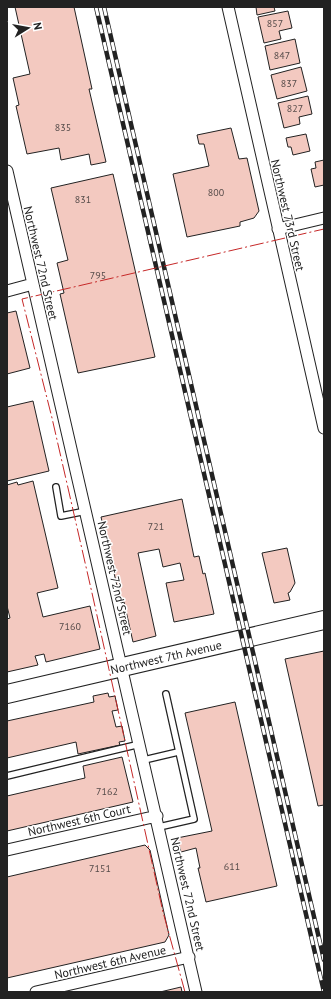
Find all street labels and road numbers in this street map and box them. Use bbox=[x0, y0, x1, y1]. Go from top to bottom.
street label: Northwest 73rd Street bbox=[268, 158, 308, 272]
street label: Northwest 72nd Street bbox=[21, 204, 61, 322]
street label: Northwest 72nd Street bbox=[95, 519, 135, 637]
street label: Northwest 7th Avenue bbox=[109, 637, 223, 677]
street label: Northwest 6th Court bbox=[26, 801, 132, 839]
street label: Northwest 72nd Street bbox=[168, 835, 208, 953]
street label: Northwest 6th Avenue bbox=[53, 942, 167, 982]

